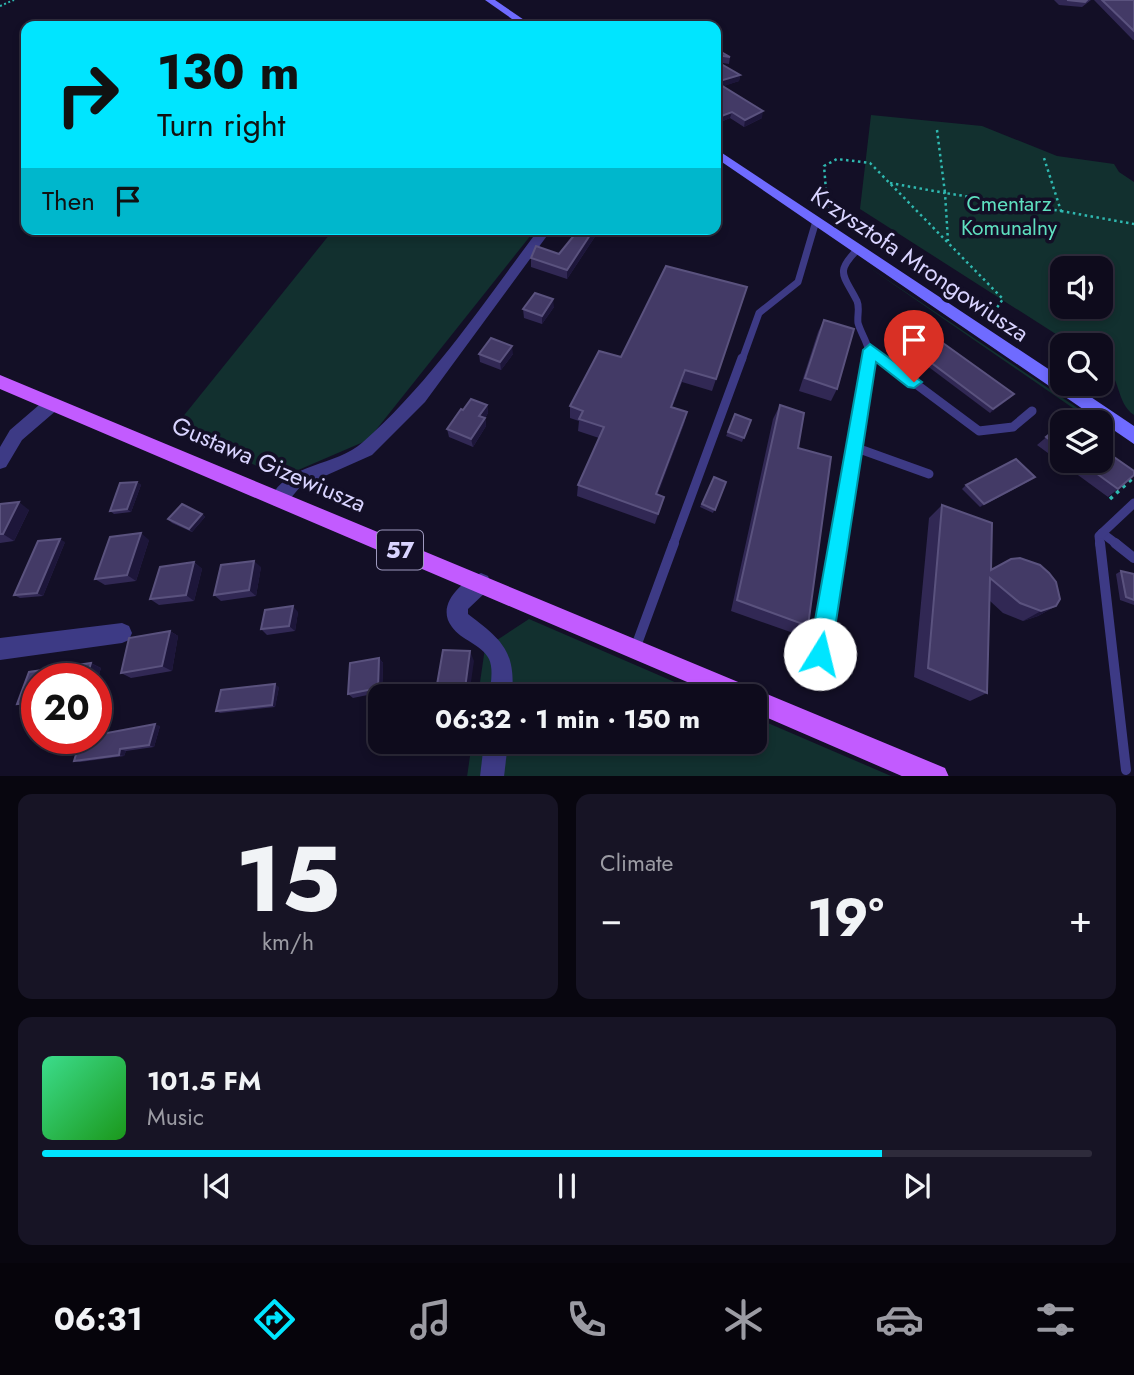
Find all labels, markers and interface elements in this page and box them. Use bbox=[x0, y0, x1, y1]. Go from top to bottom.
text: 130 m bbox=[157, 37, 300, 107]
icon: right bbox=[42, 49, 133, 140]
text: Turn right bbox=[157, 102, 286, 148]
street label: Krzysztofa Mrongowiusza bbox=[804, 178, 1036, 350]
text: Then bbox=[42, 182, 95, 220]
icon: arrive bbox=[109, 182, 147, 220]
park label: Cmentarz Komunalny bbox=[961, 189, 1058, 243]
map controls bbox=[1050, 256, 1113, 473]
button: sound bbox=[1050, 256, 1113, 319]
pin bbox=[884, 310, 944, 382]
icon: arrive bbox=[895, 321, 933, 359]
button: search bbox=[1050, 333, 1113, 396]
street label: Gustawa Gizewiusza bbox=[166, 407, 372, 521]
button: layers bbox=[1050, 410, 1113, 473]
road number: 57 bbox=[377, 530, 423, 570]
position arrow bbox=[783, 617, 857, 691]
speed limit sign: 20 bbox=[21, 663, 112, 754]
text: 06:32 · 1 min · 150 m bbox=[435, 700, 700, 738]
text: 15 bbox=[235, 814, 341, 945]
text: Climate bbox=[600, 846, 673, 880]
text: 19° bbox=[807, 880, 884, 956]
text: − bbox=[600, 891, 622, 946]
text: + bbox=[1069, 891, 1092, 946]
text: km/h bbox=[262, 925, 314, 959]
text: 101.5 FM bbox=[147, 1062, 261, 1100]
text: Music bbox=[147, 1100, 204, 1134]
icon: previous bbox=[198, 1167, 236, 1205]
icon: pause bbox=[548, 1167, 586, 1205]
icon: next bbox=[898, 1167, 936, 1205]
icon: directions bbox=[250, 1295, 299, 1344]
icon: music bbox=[406, 1295, 455, 1344]
icon: phone bbox=[562, 1295, 611, 1344]
icon: climate bbox=[719, 1295, 768, 1344]
icon: car bbox=[875, 1295, 924, 1344]
icon: filters bbox=[1031, 1295, 1080, 1344]
text: 06:31 bbox=[54, 1296, 143, 1342]

